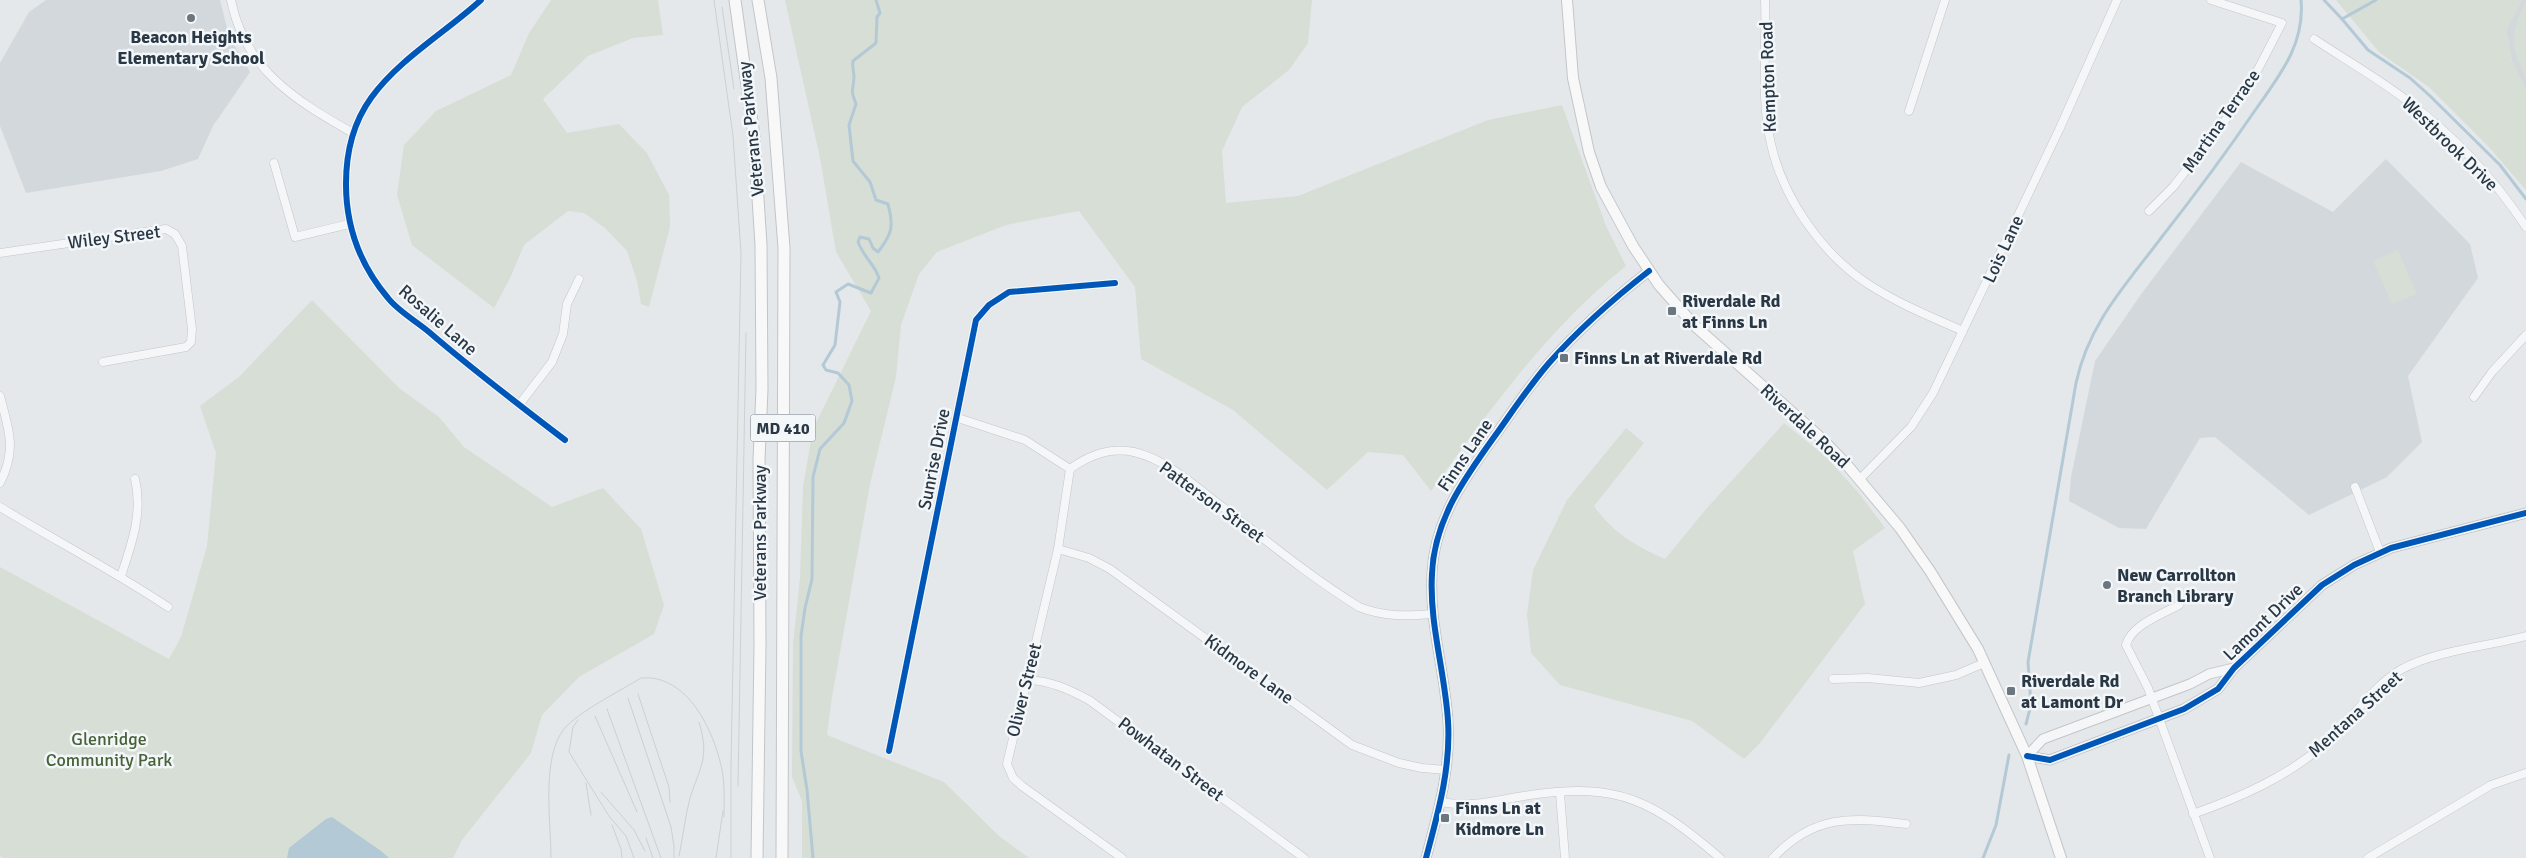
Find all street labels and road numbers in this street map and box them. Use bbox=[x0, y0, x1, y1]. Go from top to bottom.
street label: Kempton Road bbox=[1755, 21, 1781, 133]
street label: Veterans Parkway bbox=[733, 60, 769, 198]
street label: Martina Terrace bbox=[2177, 65, 2265, 177]
street label: Westbrook Drive bbox=[2397, 92, 2503, 196]
street label: Lois Lane bbox=[1978, 212, 2028, 286]
street label: Wiley Street bbox=[66, 220, 162, 254]
street label: Rosalie Lane bbox=[394, 280, 482, 360]
street label: Riverdale Road bbox=[1756, 379, 1854, 473]
street label: Sunrise Drive bbox=[913, 407, 955, 511]
road number: MD 410 bbox=[750, 414, 816, 442]
street label: Finns Lane bbox=[1433, 414, 1497, 496]
street label: Patterson Street bbox=[1155, 456, 1269, 548]
street label: Veterans Parkway bbox=[749, 465, 771, 601]
street label: Lamont Drive bbox=[2219, 579, 2307, 665]
street label: Kidmore Lane bbox=[1200, 629, 1298, 709]
street label: Oliver Street bbox=[1002, 641, 1046, 739]
street label: Mentana Street bbox=[2304, 666, 2406, 762]
street label: Powhatan Street bbox=[1114, 712, 1228, 806]

